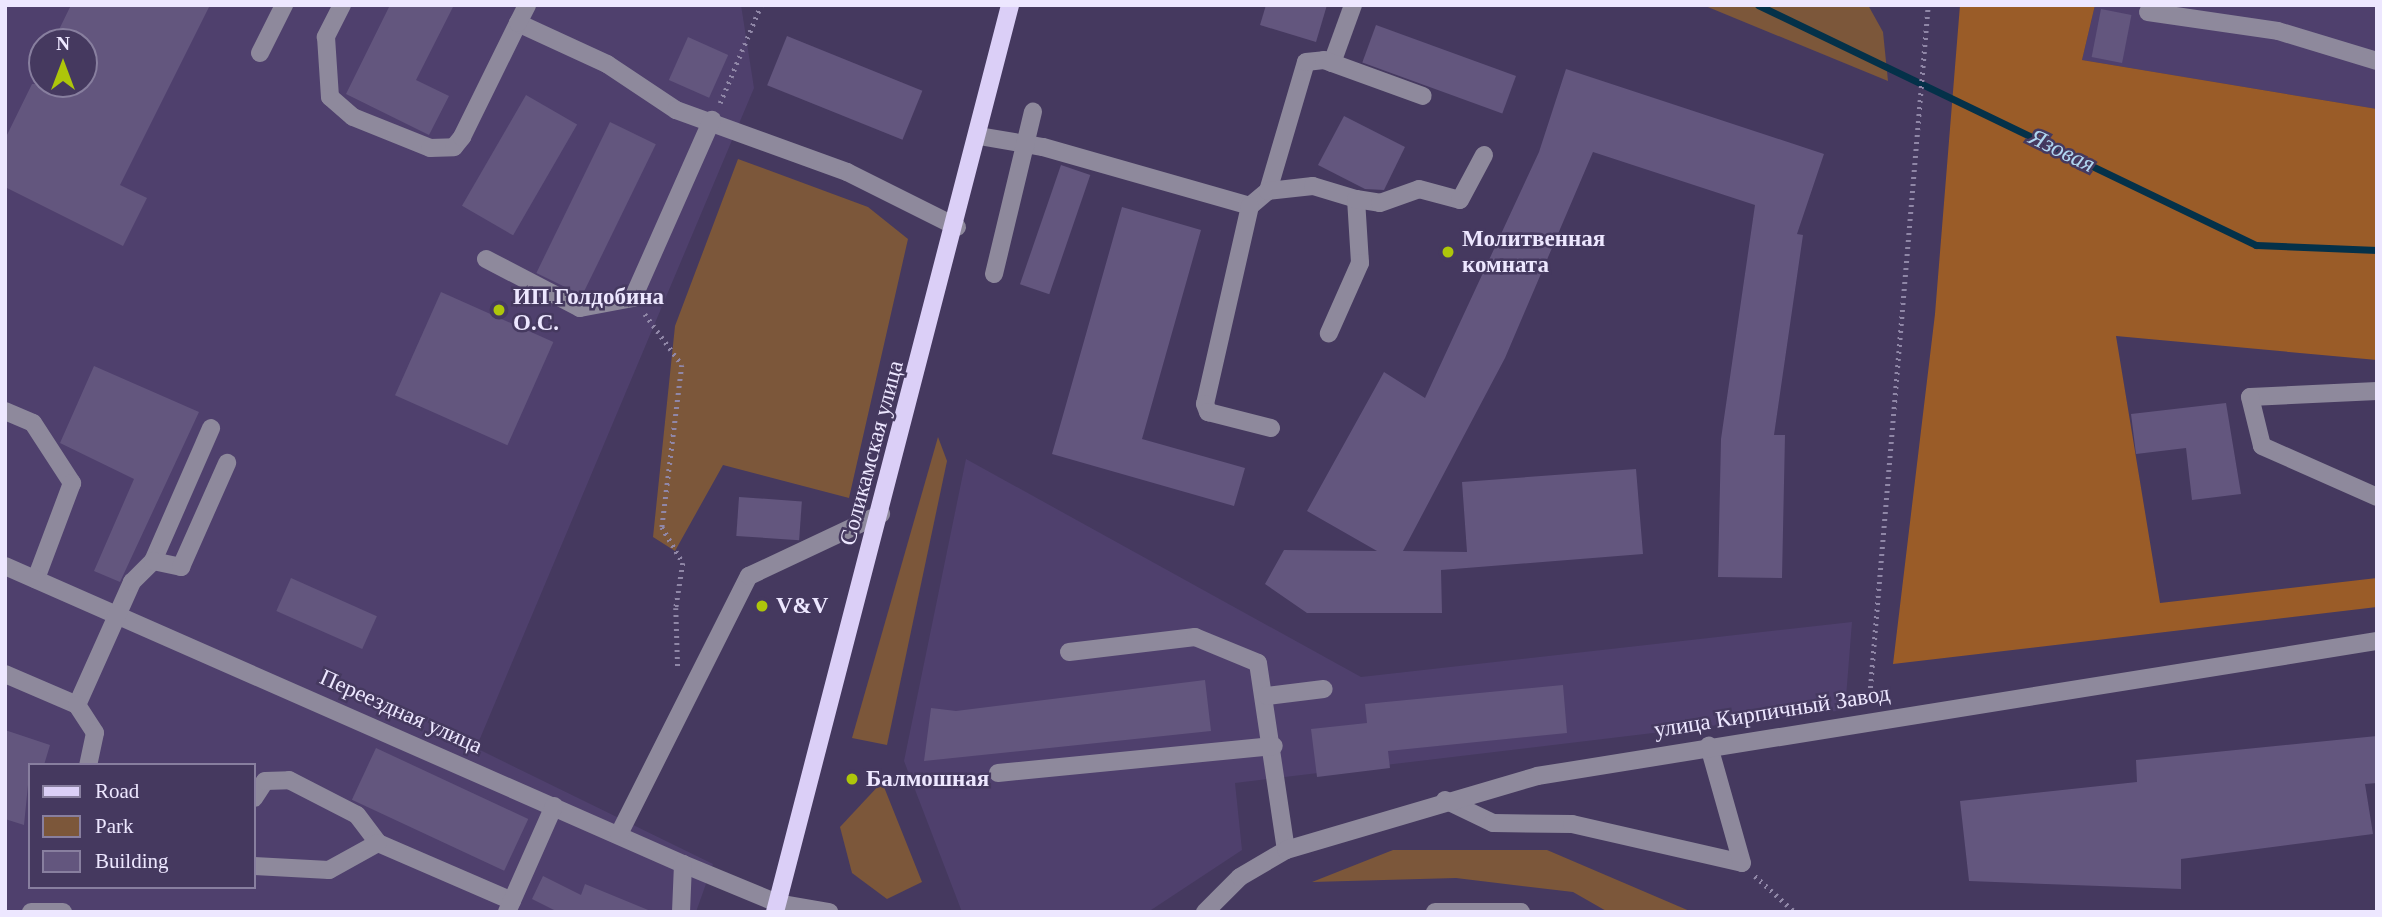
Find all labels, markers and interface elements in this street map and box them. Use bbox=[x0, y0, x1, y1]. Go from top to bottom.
north arrow bbox=[28, 28, 98, 98]
text: N bbox=[56, 33, 70, 54]
water label: Язовая bbox=[2024, 123, 2100, 179]
place label: Молитвенная комната bbox=[1462, 225, 1605, 279]
marker: Молитвенная комната bbox=[1440, 244, 1456, 260]
place label: ИП Голдобина О.С. bbox=[513, 283, 664, 337]
marker: ИП Голдобина О.С. bbox=[491, 302, 507, 318]
street label: Соликамская улица bbox=[834, 358, 910, 548]
place label: V&V bbox=[776, 592, 828, 620]
marker: V&V bbox=[754, 598, 770, 614]
street label: Переездная улица bbox=[315, 664, 487, 760]
street label: улица Кирпичный Завод bbox=[1652, 680, 1892, 744]
legend bbox=[28, 763, 256, 889]
place label: Балмошная bbox=[866, 765, 989, 793]
marker: Балмошная bbox=[844, 771, 860, 787]
text: Road bbox=[95, 779, 139, 803]
text: Park bbox=[95, 814, 134, 838]
text: Building bbox=[95, 849, 169, 873]

